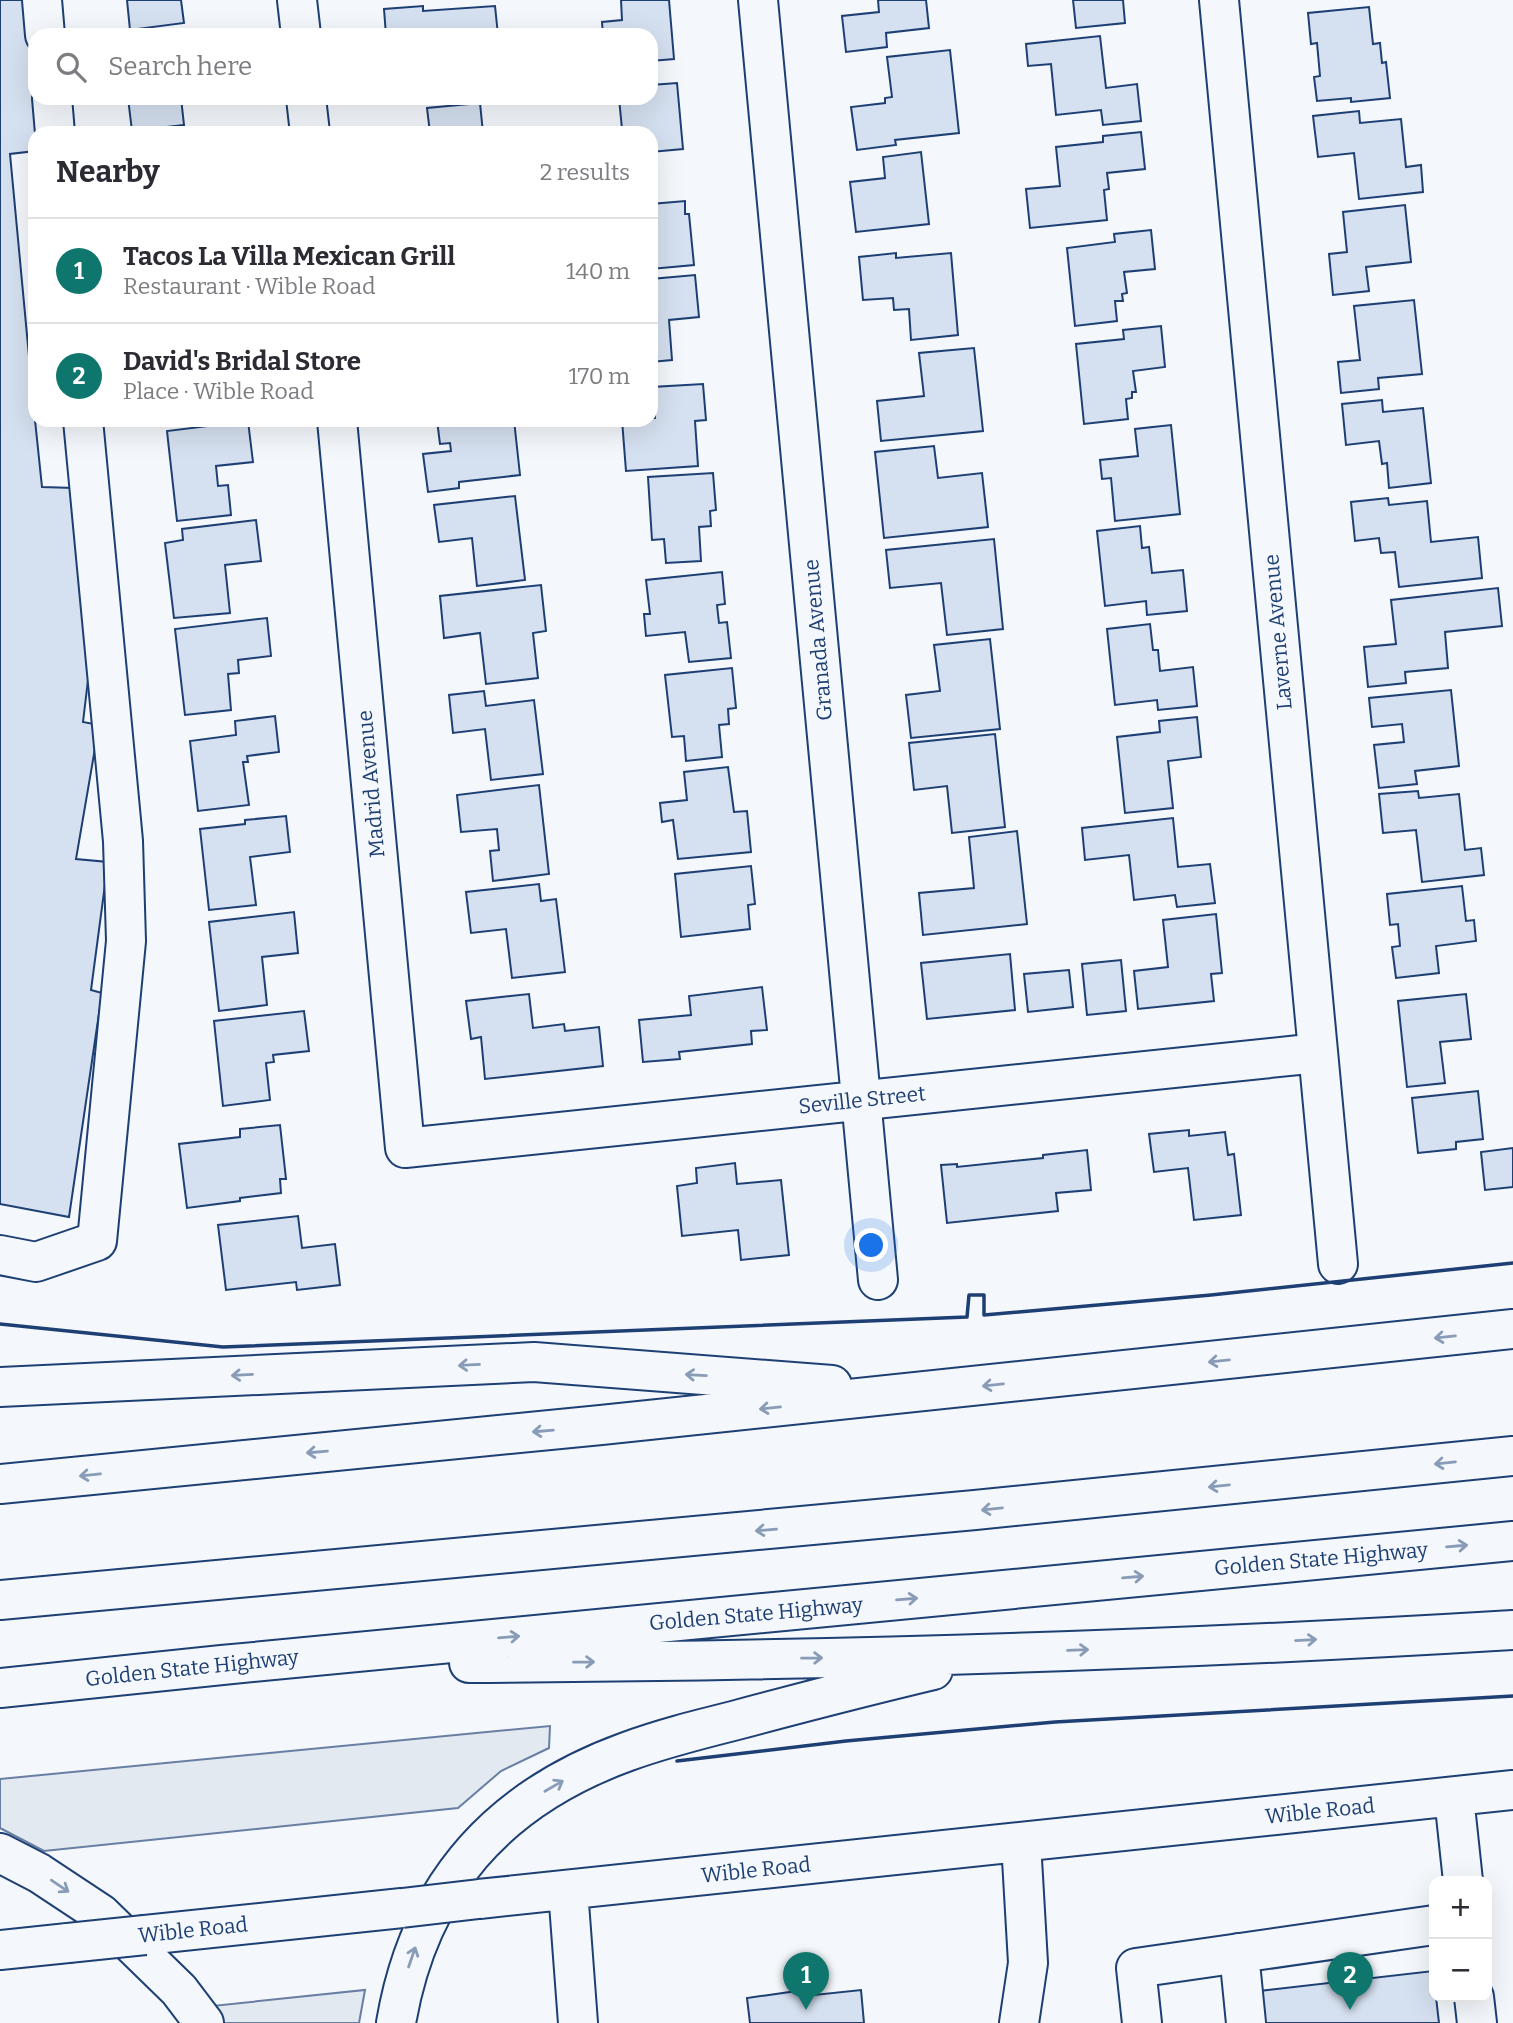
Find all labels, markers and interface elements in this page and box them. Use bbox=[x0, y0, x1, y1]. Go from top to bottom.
search box bbox=[28, 28, 658, 105]
icon: search bbox=[52, 48, 90, 86]
text: Search here bbox=[108, 51, 252, 82]
text: Nearby bbox=[56, 154, 160, 190]
text: 2 results bbox=[540, 158, 630, 186]
text: Tacos La Villa Mexican Grill bbox=[123, 241, 455, 272]
text: 1 bbox=[74, 257, 84, 285]
text: 140 m bbox=[566, 257, 630, 285]
text: Restaurant · Wible Road bbox=[123, 272, 376, 300]
text: David's Bridal Store bbox=[123, 346, 361, 377]
text: 2 bbox=[73, 362, 85, 390]
text: 170 m bbox=[568, 362, 630, 390]
text: Place · Wible Road bbox=[123, 377, 314, 405]
street label: Laverne Avenue bbox=[1258, 553, 1298, 711]
street label: Granada Avenue bbox=[798, 558, 838, 722]
street label: Madrid Avenue bbox=[352, 709, 390, 859]
street label: Seville Street bbox=[797, 1080, 927, 1120]
your location bbox=[854, 1228, 888, 1262]
one-way arrow bbox=[1434, 1330, 1457, 1343]
one-way arrow bbox=[1208, 1354, 1231, 1367]
one-way arrow bbox=[458, 1358, 481, 1371]
one-way arrow bbox=[685, 1368, 708, 1381]
one-way arrow bbox=[231, 1369, 254, 1382]
one-way arrow bbox=[982, 1378, 1005, 1391]
one-way arrow bbox=[759, 1402, 781, 1415]
one-way arrow bbox=[532, 1425, 555, 1438]
one-way arrow bbox=[306, 1446, 329, 1459]
one-way arrow bbox=[1434, 1457, 1457, 1470]
one-way arrow bbox=[80, 1469, 102, 1482]
one-way arrow bbox=[1208, 1480, 1231, 1493]
one-way arrow bbox=[982, 1502, 1004, 1515]
one-way arrow bbox=[755, 1523, 778, 1536]
street label: Golden State Highway bbox=[1213, 1537, 1430, 1581]
one-way arrow bbox=[1445, 1540, 1468, 1553]
one-way arrow bbox=[1121, 1571, 1144, 1584]
street label: Golden State Highway bbox=[648, 1592, 865, 1636]
one-way arrow bbox=[895, 1592, 917, 1605]
one-way arrow bbox=[498, 1630, 520, 1643]
one-way arrow bbox=[1294, 1634, 1317, 1647]
one-way arrow bbox=[1067, 1643, 1090, 1656]
street label: Golden State Highway bbox=[84, 1644, 301, 1692]
one-way arrow bbox=[800, 1651, 823, 1664]
one-way arrow bbox=[573, 1655, 596, 1669]
one-way arrow bbox=[543, 1778, 563, 1792]
street label: Wible Road bbox=[1264, 1792, 1376, 1830]
street label: Wible Road bbox=[700, 1851, 812, 1889]
map controls bbox=[1429, 1876, 1492, 2002]
button: + bbox=[1429, 1876, 1492, 1939]
one-way arrow bbox=[49, 1879, 69, 1893]
street label: Wible Road bbox=[137, 1911, 249, 1949]
button: − bbox=[1429, 1939, 1492, 2002]
one-way arrow bbox=[407, 1946, 419, 1968]
pin: 1 bbox=[783, 1952, 829, 2010]
pin: 2 bbox=[1327, 1952, 1373, 2010]

